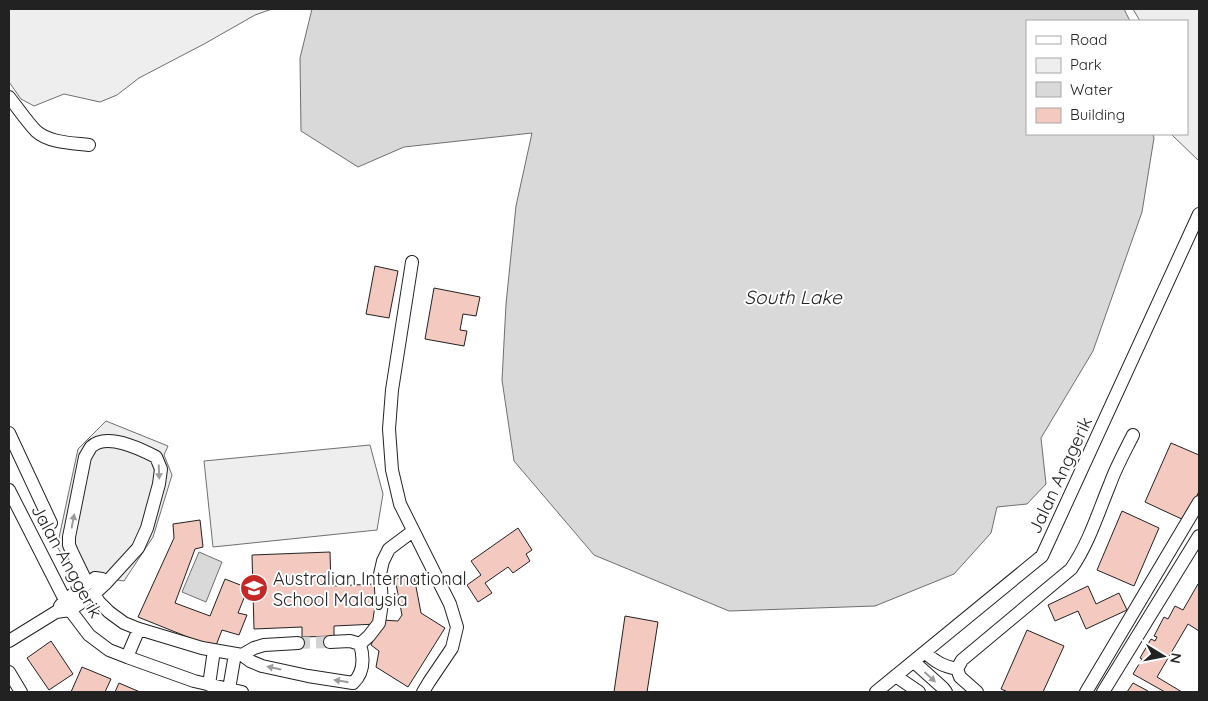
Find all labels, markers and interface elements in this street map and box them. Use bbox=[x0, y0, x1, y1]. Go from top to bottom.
legend bbox=[1026, 20, 1188, 135]
text: Road bbox=[1070, 30, 1107, 49]
text: Park bbox=[1070, 55, 1102, 74]
text: Water bbox=[1070, 80, 1113, 99]
text: Building bbox=[1070, 105, 1125, 124]
water label: South Lake bbox=[744, 285, 843, 309]
street label: Jalan Anggerik bbox=[1023, 413, 1097, 537]
one-way arrow bbox=[155, 465, 163, 481]
street label: Jalan Anggerik bbox=[26, 500, 108, 622]
one-way arrow bbox=[69, 513, 77, 529]
place label: Australian International School Malaysia bbox=[273, 567, 467, 611]
school or university icon: Australian International School Malaysia bbox=[239, 573, 269, 603]
north arrow bbox=[1138, 631, 1188, 681]
text: N bbox=[1166, 652, 1186, 665]
one-way arrow bbox=[266, 664, 282, 672]
one-way arrow bbox=[924, 671, 936, 683]
one-way arrow bbox=[333, 677, 349, 685]

